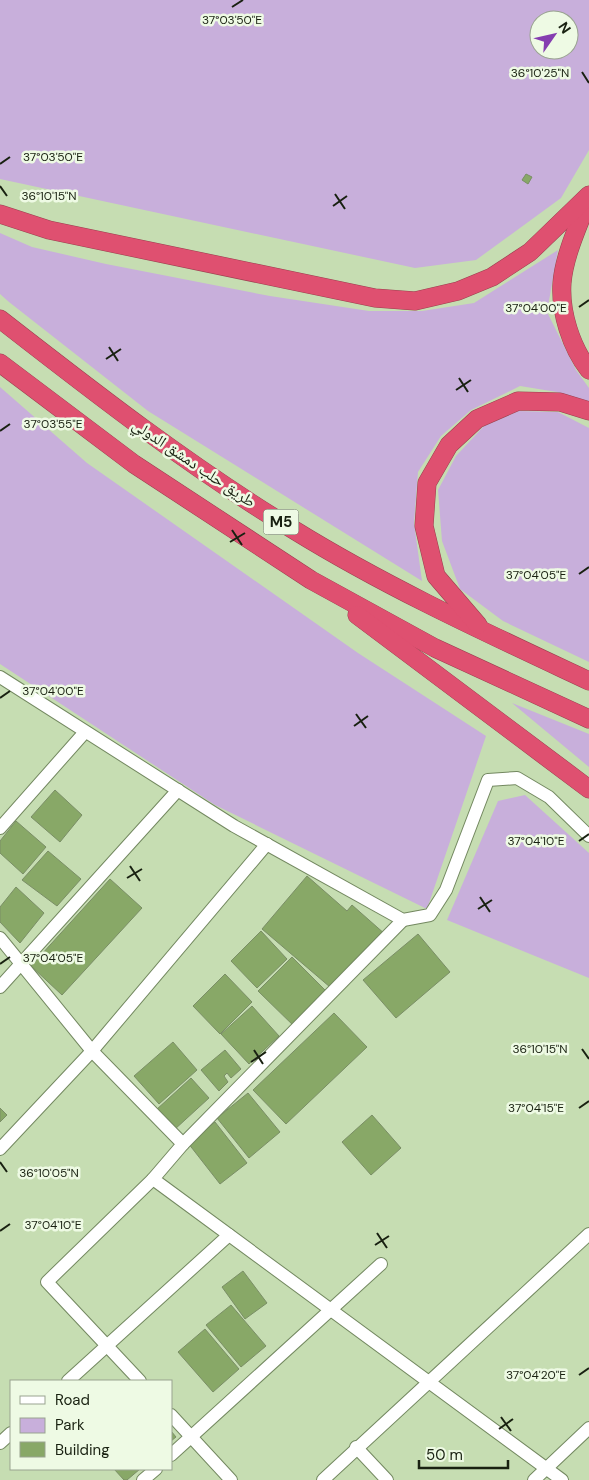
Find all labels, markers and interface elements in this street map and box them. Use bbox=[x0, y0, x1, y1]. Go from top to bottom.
north arrow bbox=[529, 10, 579, 60]
text: 37°03'50"E bbox=[202, 12, 262, 28]
text: N bbox=[554, 18, 575, 37]
text: 36°10'25"N bbox=[511, 65, 569, 81]
text: 37°03'50"E bbox=[23, 149, 83, 165]
text: 36°10'15"N bbox=[21, 188, 77, 204]
text: 37°04'00"E bbox=[505, 300, 567, 316]
street label: طريق حلب دمشق الدولي bbox=[127, 414, 260, 514]
text: 37°03'55"E bbox=[24, 416, 83, 432]
road number: M5 bbox=[264, 510, 298, 534]
text: 37°04'05"E bbox=[506, 567, 566, 583]
text: 37°04'00"E bbox=[22, 683, 84, 699]
text: 37°04'10"E bbox=[507, 833, 565, 849]
text: 37°04'05"E bbox=[23, 950, 83, 966]
text: 36°10'15"N bbox=[512, 1041, 568, 1057]
text: 37°04'15"E bbox=[508, 1100, 564, 1116]
text: 36°10'05"N bbox=[19, 1165, 79, 1181]
text: 37°04'10"E bbox=[24, 1217, 82, 1233]
text: 37°04'20"E bbox=[506, 1367, 566, 1383]
legend bbox=[10, 1380, 172, 1470]
text: Road bbox=[55, 1390, 90, 1410]
text: Park bbox=[55, 1415, 85, 1435]
scale bar bbox=[419, 1438, 508, 1470]
text: Building bbox=[55, 1440, 110, 1460]
text: 50 m bbox=[426, 1445, 463, 1465]

